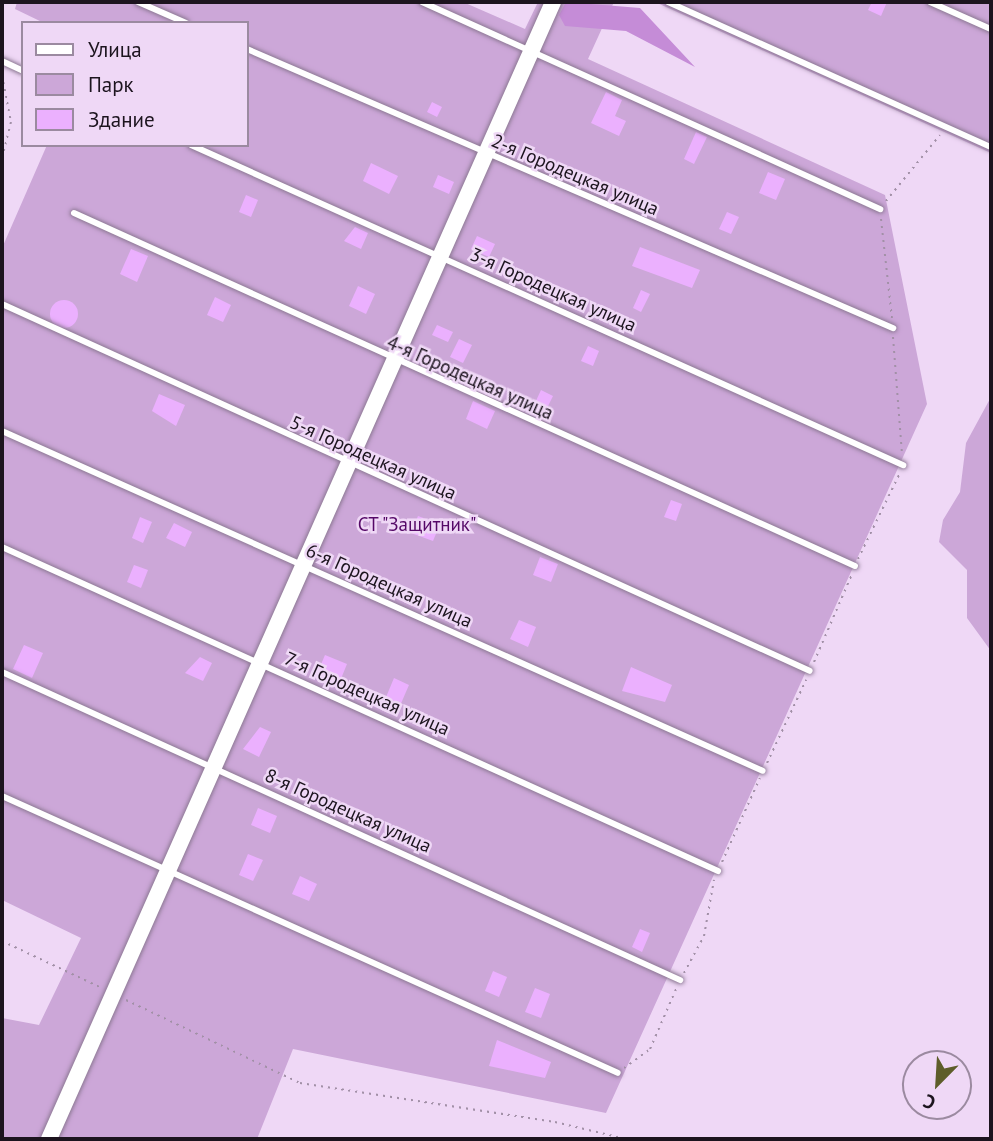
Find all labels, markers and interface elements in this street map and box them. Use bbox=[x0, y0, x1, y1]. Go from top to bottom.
legend bbox=[21, 21, 248, 147]
text: Улица bbox=[88, 36, 142, 63]
text: Парк bbox=[88, 71, 134, 98]
text: Здание bbox=[88, 106, 155, 133]
street label: 2-я Городецкая улица bbox=[488, 129, 662, 221]
street label: 3-я Городецкая улица bbox=[466, 243, 640, 337]
street label: 4-я Городецкая улица bbox=[383, 331, 557, 425]
street label: 5-я Городецкая улица bbox=[286, 411, 460, 505]
park label: СТ "Защитник" bbox=[357, 514, 477, 536]
street label: 6-я Городецкая улица bbox=[302, 539, 476, 633]
street label: 7-я Городецкая улица bbox=[281, 647, 453, 741]
street label: 8-я Городецкая улица bbox=[261, 764, 435, 858]
north arrow bbox=[902, 1050, 972, 1120]
text: С bbox=[920, 1089, 939, 1115]

